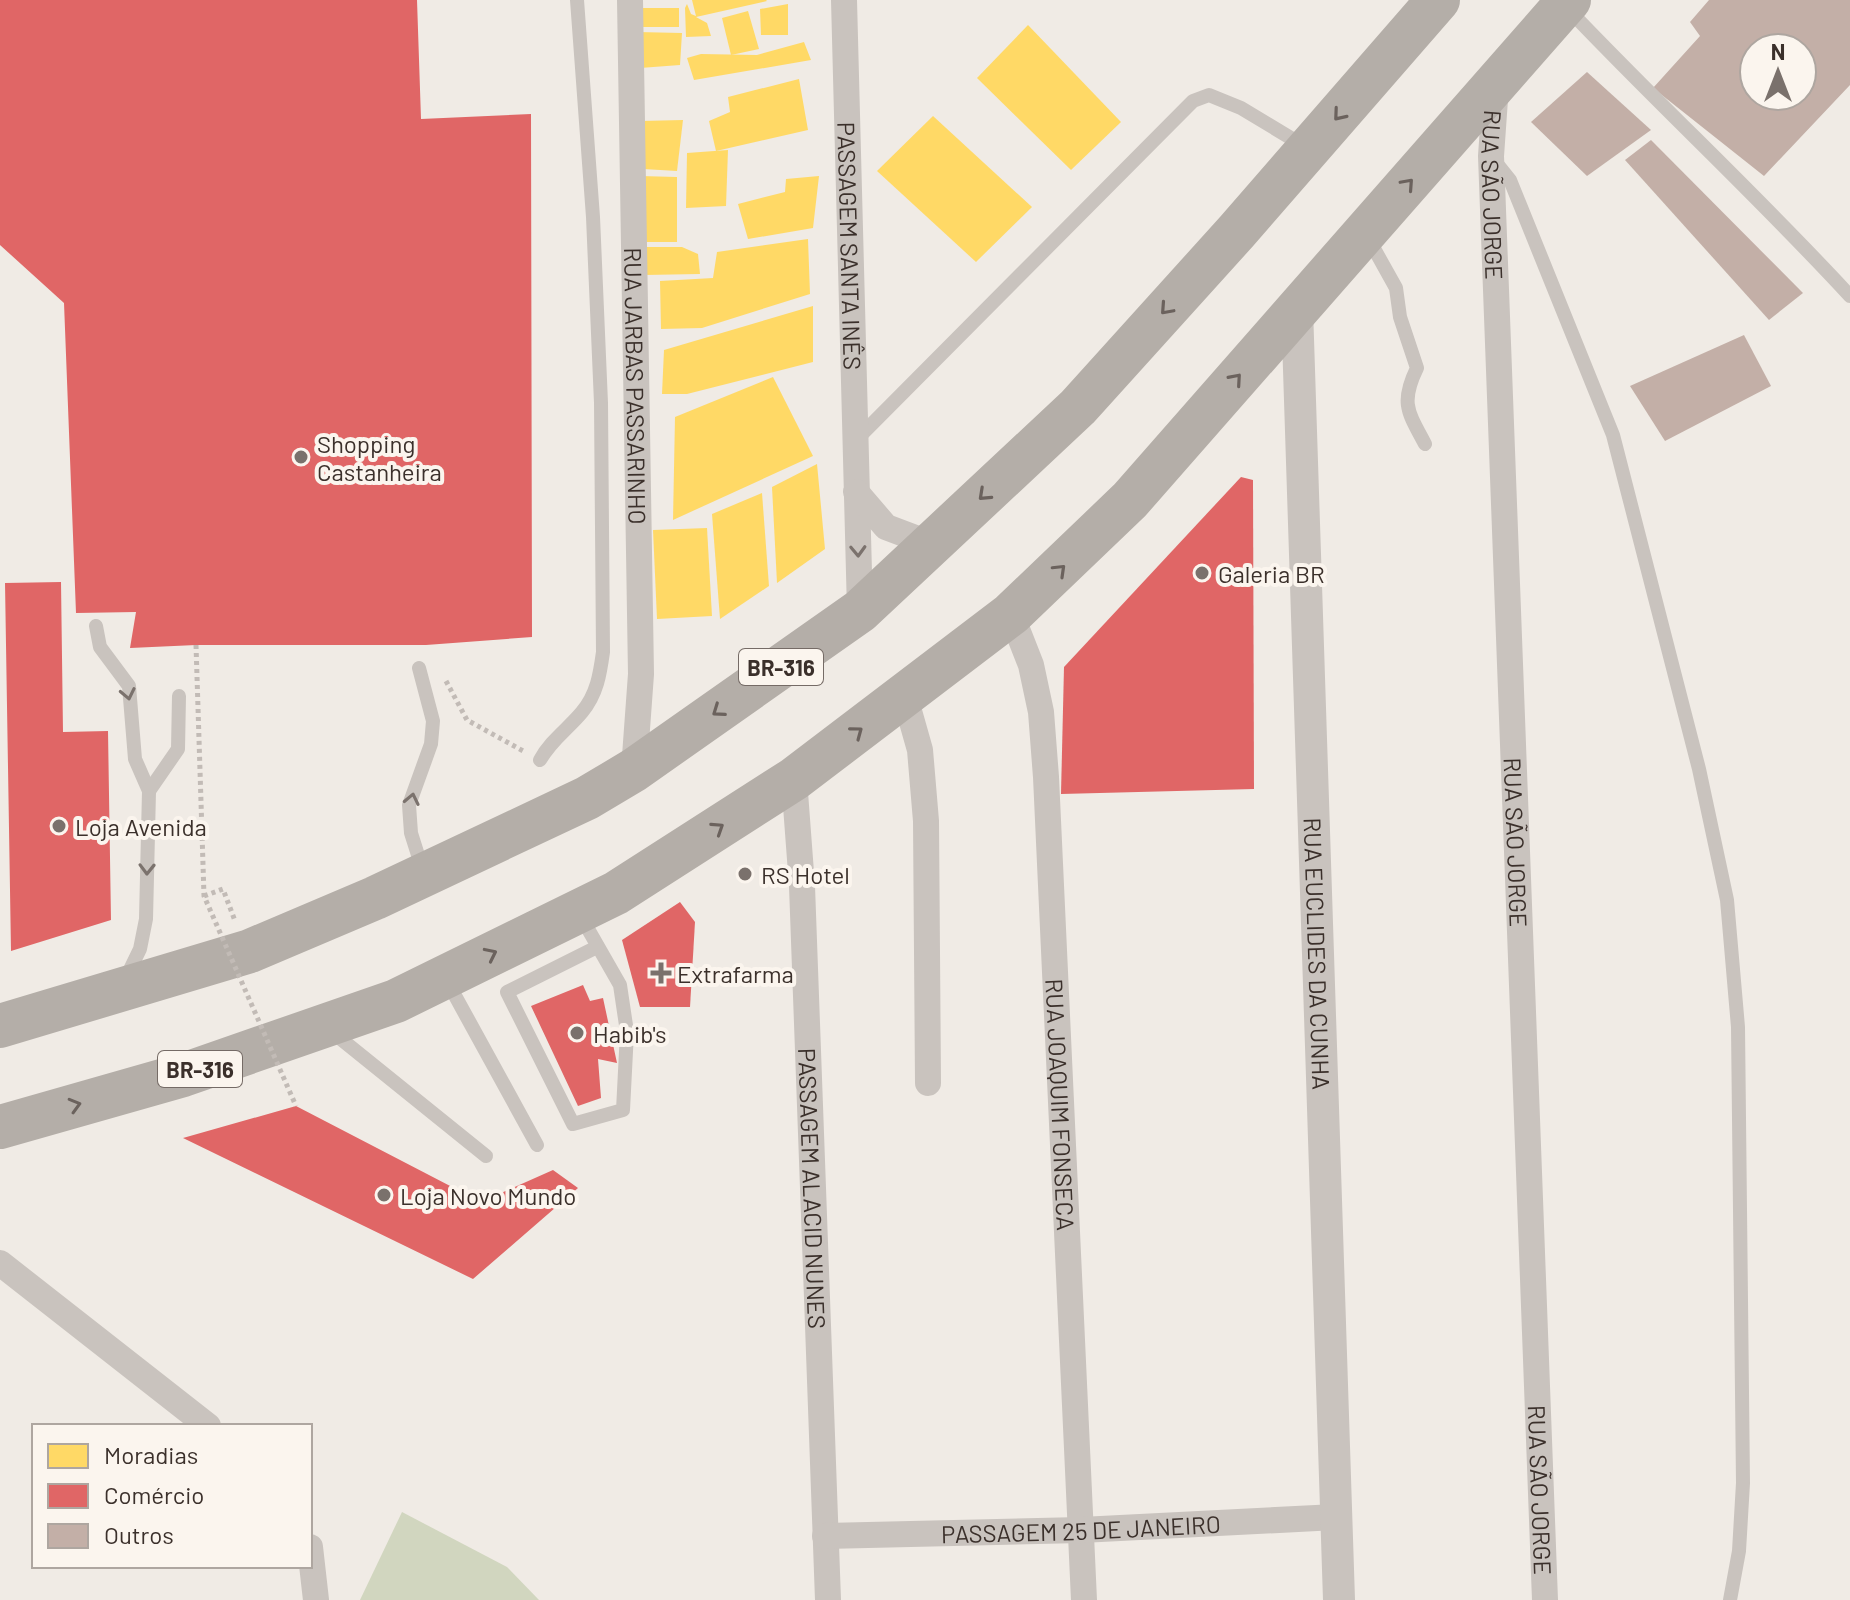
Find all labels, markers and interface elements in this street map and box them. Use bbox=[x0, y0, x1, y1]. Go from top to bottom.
north arrow bbox=[1738, 32, 1818, 112]
text: N bbox=[1771, 38, 1785, 64]
one-way arrow bbox=[1334, 106, 1349, 120]
street label: RUA SÃO JORGE bbox=[1476, 109, 1510, 280]
street label: PASSAGEM SANTA INÊS bbox=[833, 121, 868, 370]
one-way arrow bbox=[1398, 178, 1412, 193]
street label: RUA JARBAS PASSARINHO bbox=[620, 247, 653, 525]
one-way arrow bbox=[1162, 300, 1176, 315]
one-way arrow bbox=[1226, 374, 1241, 388]
place label: Shopping Castanheira bbox=[317, 429, 442, 486]
marker: Shopping Castanheira bbox=[292, 448, 310, 466]
one-way arrow bbox=[979, 485, 993, 500]
one-way arrow bbox=[850, 545, 867, 558]
place label: Galeria BR bbox=[1218, 559, 1325, 588]
marker: Galeria BR bbox=[1193, 564, 1211, 582]
one-way arrow bbox=[1050, 565, 1065, 579]
road number: BR-316 bbox=[739, 649, 823, 685]
one-way arrow bbox=[119, 687, 136, 700]
one-way arrow bbox=[712, 701, 726, 716]
one-way arrow bbox=[848, 728, 863, 742]
street label: RUA SÃO JORGE bbox=[1499, 757, 1534, 928]
one-way arrow bbox=[403, 793, 420, 806]
place label: Loja Avenida bbox=[75, 812, 207, 841]
marker: Loja Avenida bbox=[50, 817, 68, 835]
street label: RUA EUCLIDES DA CUNHA bbox=[1299, 817, 1337, 1090]
one-way arrow bbox=[709, 822, 724, 837]
place label: RS Hotel bbox=[761, 860, 850, 889]
one-way arrow bbox=[138, 863, 156, 876]
marker: RS Hotel bbox=[736, 865, 754, 883]
one-way arrow bbox=[483, 949, 498, 964]
place label: Extrafarma bbox=[677, 959, 794, 988]
marker: Extrafarma bbox=[652, 964, 670, 982]
street label: RUA JOAQUIM FONSECA bbox=[1041, 978, 1081, 1231]
place label: Habib's bbox=[593, 1019, 667, 1048]
marker: Habib's bbox=[568, 1024, 586, 1042]
street label: PASSAGEM ALACID NUNES bbox=[793, 1047, 833, 1330]
road number: BR-316 bbox=[158, 1051, 242, 1087]
one-way arrow bbox=[68, 1098, 82, 1115]
place label: Loja Novo Mundo bbox=[400, 1181, 576, 1210]
marker: Loja Novo Mundo bbox=[375, 1186, 393, 1204]
street label: RUA SÃO JORGE bbox=[1523, 1404, 1559, 1575]
legend bbox=[32, 1424, 312, 1568]
text: Moradias bbox=[104, 1440, 198, 1469]
text: Comércio bbox=[104, 1480, 204, 1509]
street label: PASSAGEM 25 DE JANEIRO bbox=[941, 1508, 1221, 1548]
text: Outros bbox=[104, 1520, 174, 1549]

